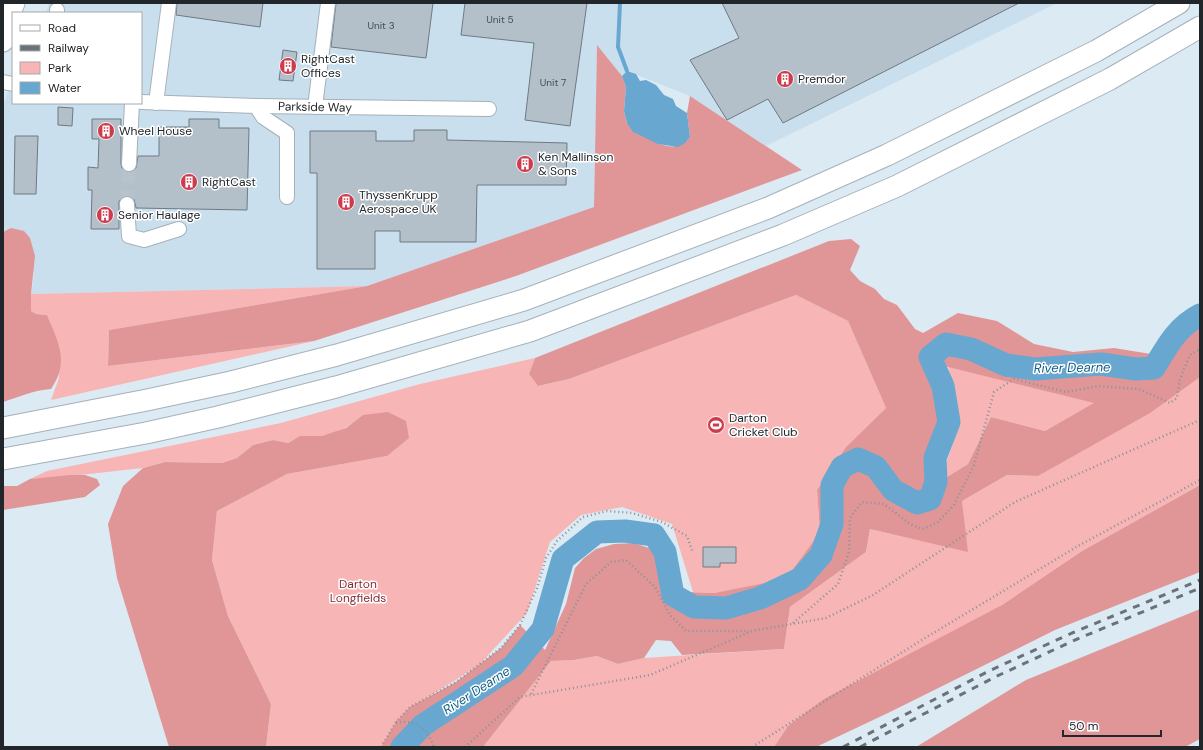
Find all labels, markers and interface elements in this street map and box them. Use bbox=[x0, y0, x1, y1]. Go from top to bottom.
legend bbox=[12, 12, 142, 104]
house number: Unit 5 bbox=[486, 13, 514, 26]
house number: Unit 3 bbox=[367, 19, 395, 32]
text: Road bbox=[48, 20, 76, 36]
text: Railway bbox=[48, 40, 89, 56]
place label: RightCast Offices bbox=[301, 51, 355, 81]
building icon: RightCast Offices bbox=[278, 56, 298, 76]
text: Park bbox=[48, 60, 72, 76]
building icon: Premdor bbox=[775, 69, 795, 89]
place label: Premdor bbox=[798, 71, 846, 87]
house number: Unit 7 bbox=[540, 76, 566, 89]
text: Water bbox=[48, 80, 82, 96]
street label: Parkside Way bbox=[278, 98, 352, 116]
building icon: Wheel House bbox=[96, 121, 116, 141]
place label: Wheel House bbox=[119, 123, 192, 139]
place label: Ken Mallinson & Sons bbox=[538, 149, 613, 179]
building icon: Ken Mallinson & Sons bbox=[515, 154, 535, 174]
building icon: RightCast bbox=[179, 172, 199, 192]
place label: RightCast bbox=[202, 174, 256, 190]
place label: ThyssenKrupp Aerospace UK bbox=[359, 187, 438, 217]
building icon: ThyssenKrupp Aerospace UK bbox=[336, 192, 356, 212]
building icon: Senior Haulage bbox=[95, 205, 115, 225]
place label: Senior Haulage bbox=[118, 207, 201, 223]
water label: River Dearne bbox=[1033, 358, 1111, 377]
place label: Darton Cricket Club bbox=[729, 410, 798, 440]
sports icon: Darton Cricket Club bbox=[706, 415, 726, 435]
park label: Darton Longfields bbox=[330, 576, 386, 606]
water label: River Dearne bbox=[439, 662, 513, 718]
scale bar bbox=[1063, 712, 1161, 738]
text: 50 m bbox=[1069, 718, 1098, 734]

